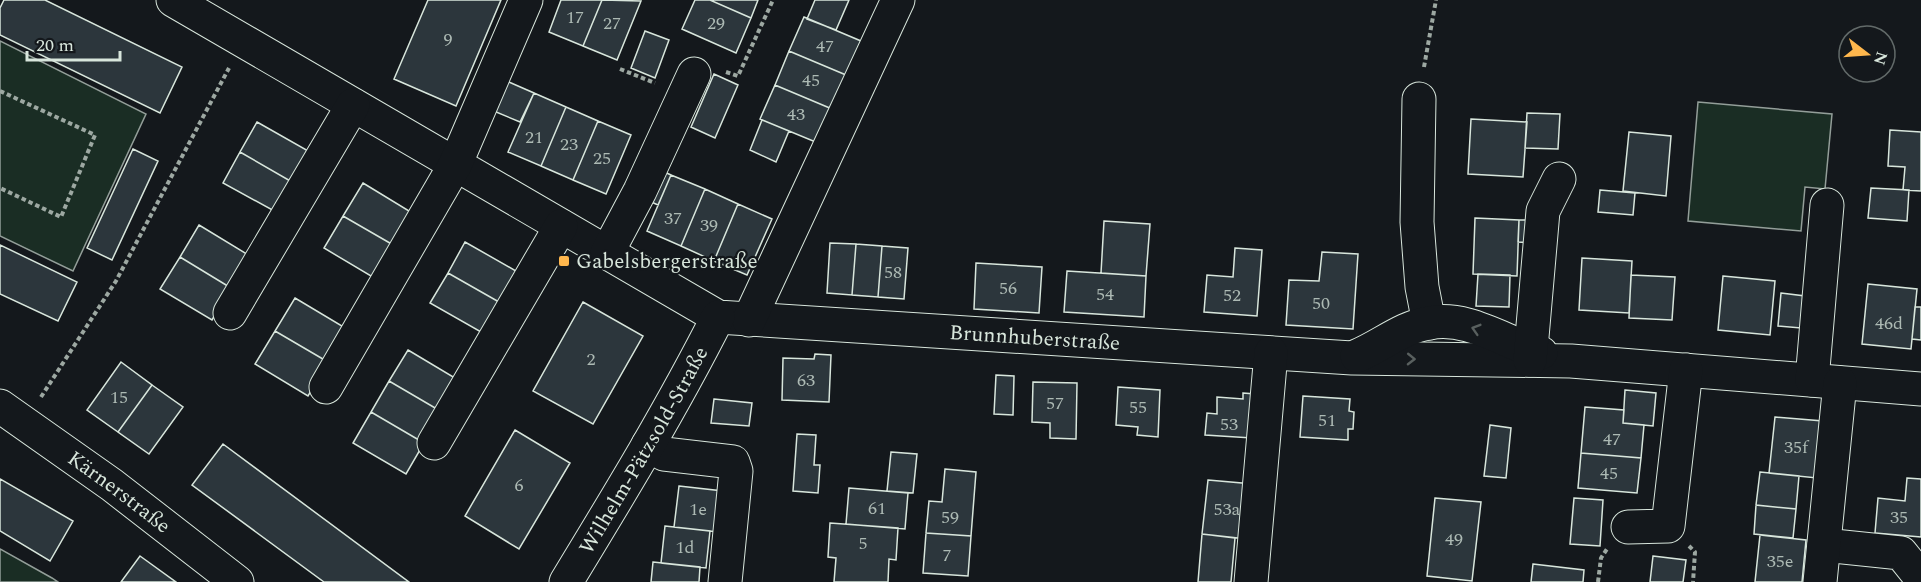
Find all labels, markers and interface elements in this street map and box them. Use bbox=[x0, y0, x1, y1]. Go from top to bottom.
house number: 17 bbox=[566, 4, 584, 31]
house number: 27 bbox=[603, 10, 621, 37]
house number: 29 bbox=[707, 10, 725, 37]
scale bar bbox=[27, 24, 120, 62]
north arrow bbox=[1837, 24, 1897, 84]
house number: 9 bbox=[444, 26, 453, 53]
text: 20 m bbox=[36, 32, 74, 59]
house number: 47 bbox=[816, 33, 834, 60]
text: N bbox=[1867, 48, 1894, 68]
house number: 45 bbox=[802, 67, 820, 94]
house number: 43 bbox=[787, 101, 805, 128]
house number: 21 bbox=[525, 124, 543, 151]
house number: 23 bbox=[560, 131, 578, 158]
house number: 25 bbox=[593, 145, 611, 172]
house number: 37 bbox=[664, 205, 682, 232]
house number: 39 bbox=[700, 212, 718, 239]
place label: Gabelsbergerstraße bbox=[576, 246, 758, 278]
marker: Gabelsbergerstraße bbox=[557, 254, 571, 268]
house number: 58 bbox=[884, 259, 902, 286]
house number: 56 bbox=[999, 275, 1017, 302]
house number: 54 bbox=[1096, 281, 1114, 308]
house number: 52 bbox=[1223, 282, 1241, 309]
house number: 50 bbox=[1312, 290, 1330, 317]
house number: 46d bbox=[1875, 310, 1903, 337]
street label: Brunnhuberstraße bbox=[948, 317, 1121, 360]
one-way arrow bbox=[1471, 324, 1482, 336]
street label: Wilhelm-Pätzsold-Straße bbox=[572, 341, 717, 561]
house number: 2 bbox=[587, 346, 596, 373]
one-way arrow bbox=[1406, 353, 1415, 365]
house number: 63 bbox=[797, 367, 815, 394]
house number: 15 bbox=[110, 384, 128, 411]
house number: 57 bbox=[1046, 390, 1064, 417]
house number: 55 bbox=[1129, 394, 1147, 421]
house number: 51 bbox=[1318, 407, 1336, 434]
house number: 53 bbox=[1220, 411, 1238, 438]
house number: 47 bbox=[1603, 426, 1621, 453]
house number: 35f bbox=[1784, 434, 1810, 461]
street label: Kärnerstraße bbox=[60, 443, 177, 542]
house number: 45 bbox=[1600, 460, 1618, 487]
house number: 6 bbox=[515, 472, 524, 499]
house number: 61 bbox=[868, 495, 886, 522]
house number: 1e bbox=[689, 496, 707, 523]
house number: 53a bbox=[1214, 496, 1241, 523]
house number: 59 bbox=[941, 504, 959, 531]
house number: 35 bbox=[1890, 504, 1908, 531]
house number: 49 bbox=[1445, 526, 1463, 553]
house number: 5 bbox=[859, 530, 868, 557]
house number: 1d bbox=[675, 534, 695, 561]
house number: 7 bbox=[943, 542, 952, 569]
house number: 35e bbox=[1767, 548, 1793, 575]

